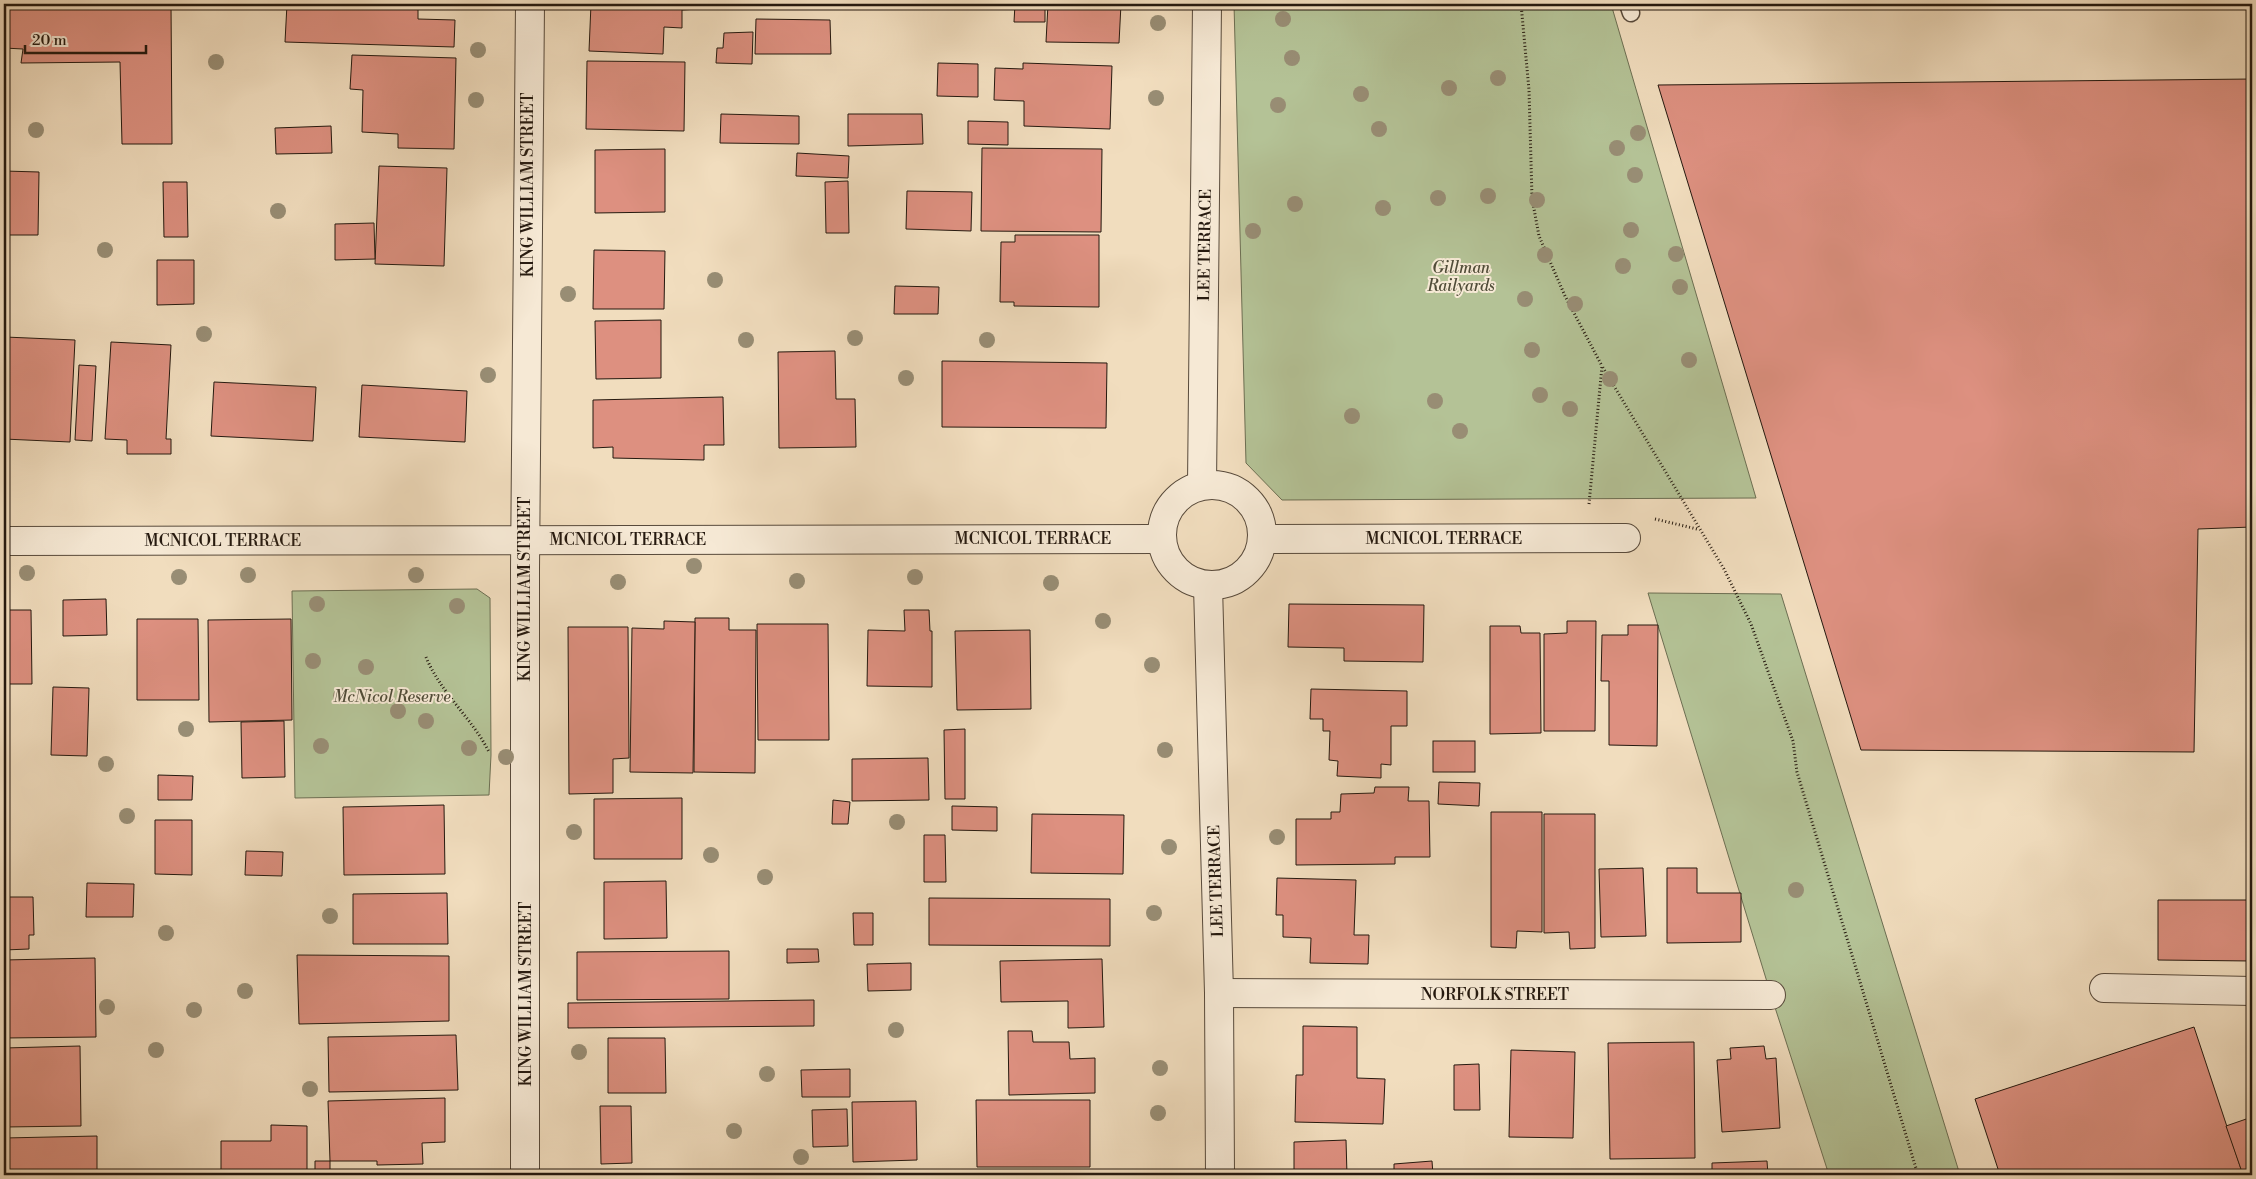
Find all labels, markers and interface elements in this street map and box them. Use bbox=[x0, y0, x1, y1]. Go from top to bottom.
scale bar bbox=[25, 22, 146, 54]
text: 20 m bbox=[32, 31, 67, 50]
street label: KING WILLIAM STREET bbox=[518, 92, 538, 278]
street label: LEE TERRACE bbox=[1194, 189, 1216, 301]
park label: Gillman Railyards bbox=[1426, 258, 1495, 296]
street label: KING WILLIAM STREET bbox=[515, 496, 535, 682]
street label: MCNICOL TERRACE bbox=[955, 529, 1111, 549]
street label: MCNICOL TERRACE bbox=[1366, 529, 1522, 549]
street label: MCNICOL TERRACE bbox=[550, 530, 706, 550]
street label: MCNICOL TERRACE bbox=[145, 531, 301, 551]
park label: McNicol Reserve bbox=[333, 687, 451, 707]
street label: LEE TERRACE bbox=[1204, 824, 1228, 938]
street label: KING WILLIAM STREET bbox=[516, 901, 536, 1087]
street label: NORFOLK STREET bbox=[1421, 985, 1569, 1005]

